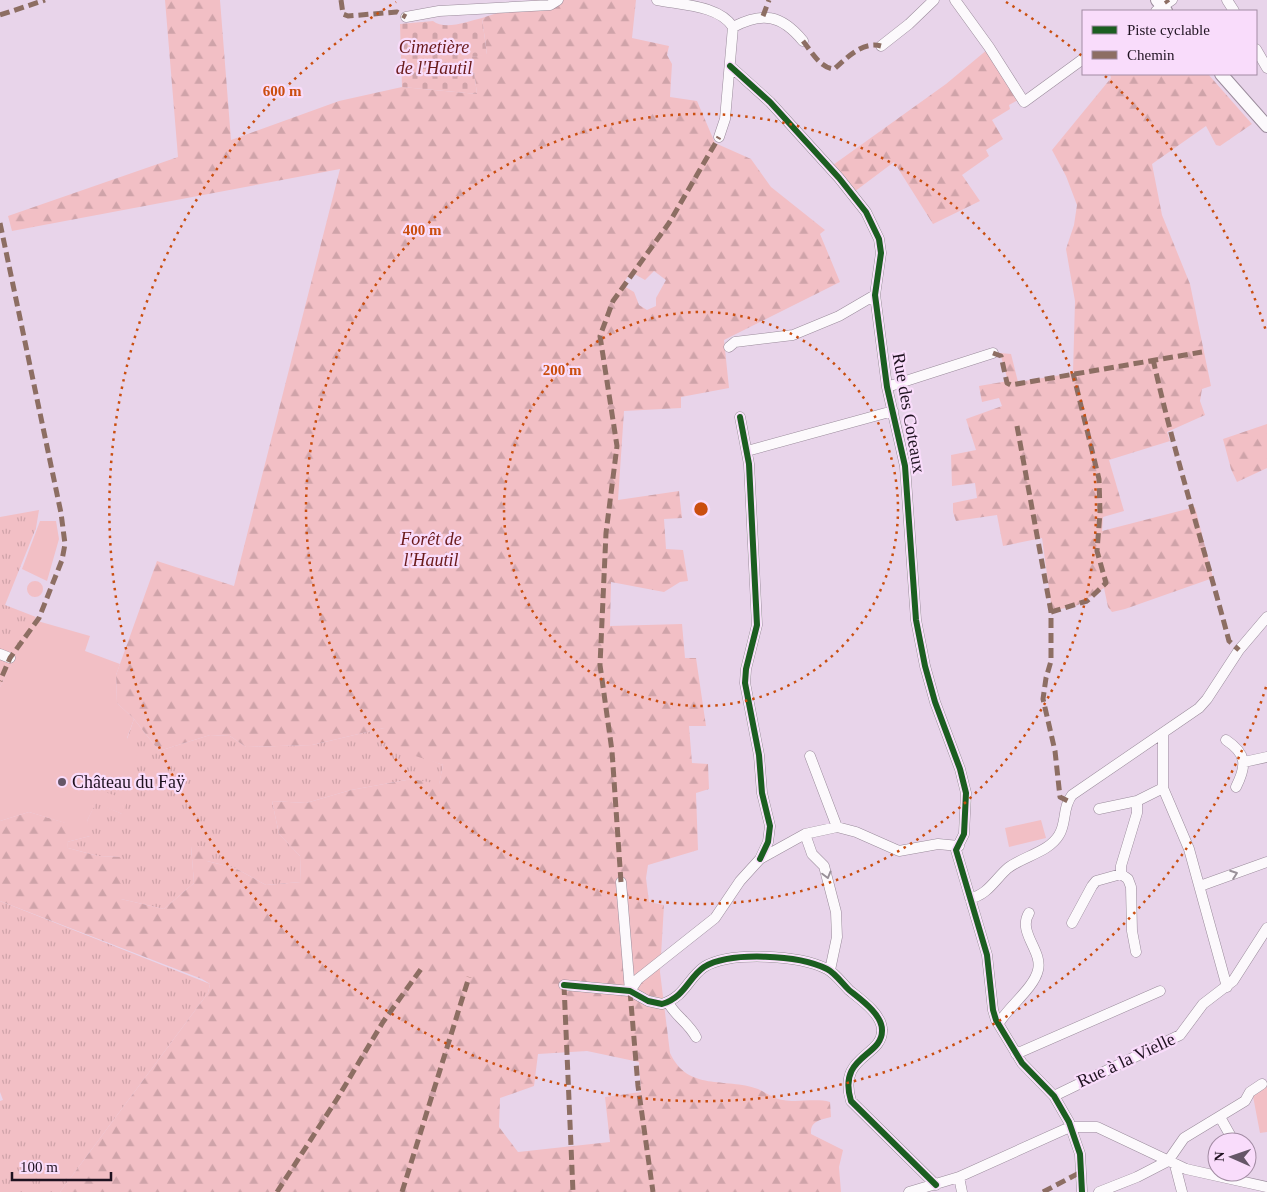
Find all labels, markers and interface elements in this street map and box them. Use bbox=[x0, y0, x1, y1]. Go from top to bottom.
legend bbox=[1082, 10, 1257, 75]
text: Piste cyclable bbox=[1127, 22, 1210, 38]
park label: Cimetière de l'Hautil bbox=[396, 37, 472, 78]
text: Chemin bbox=[1127, 47, 1175, 63]
text: 600 m bbox=[263, 83, 302, 99]
text: 400 m bbox=[403, 222, 442, 238]
street label: Rue des Coteaux bbox=[889, 351, 929, 475]
text: 200 m bbox=[543, 362, 582, 378]
centre of rings bbox=[692, 500, 710, 518]
park label: Forêt de l'Hautil bbox=[399, 529, 462, 570]
place label: Château du Faÿ bbox=[72, 772, 185, 792]
marker: Château du Faÿ bbox=[56, 776, 68, 788]
one-way arrow bbox=[1229, 870, 1238, 880]
one-way arrow bbox=[821, 871, 832, 880]
street label: Rue à la Vielle bbox=[1074, 1029, 1178, 1091]
north arrow bbox=[1207, 1132, 1257, 1182]
scale bar bbox=[12, 1150, 111, 1182]
text: N bbox=[1212, 1151, 1227, 1162]
text: 100 m bbox=[20, 1159, 58, 1175]

